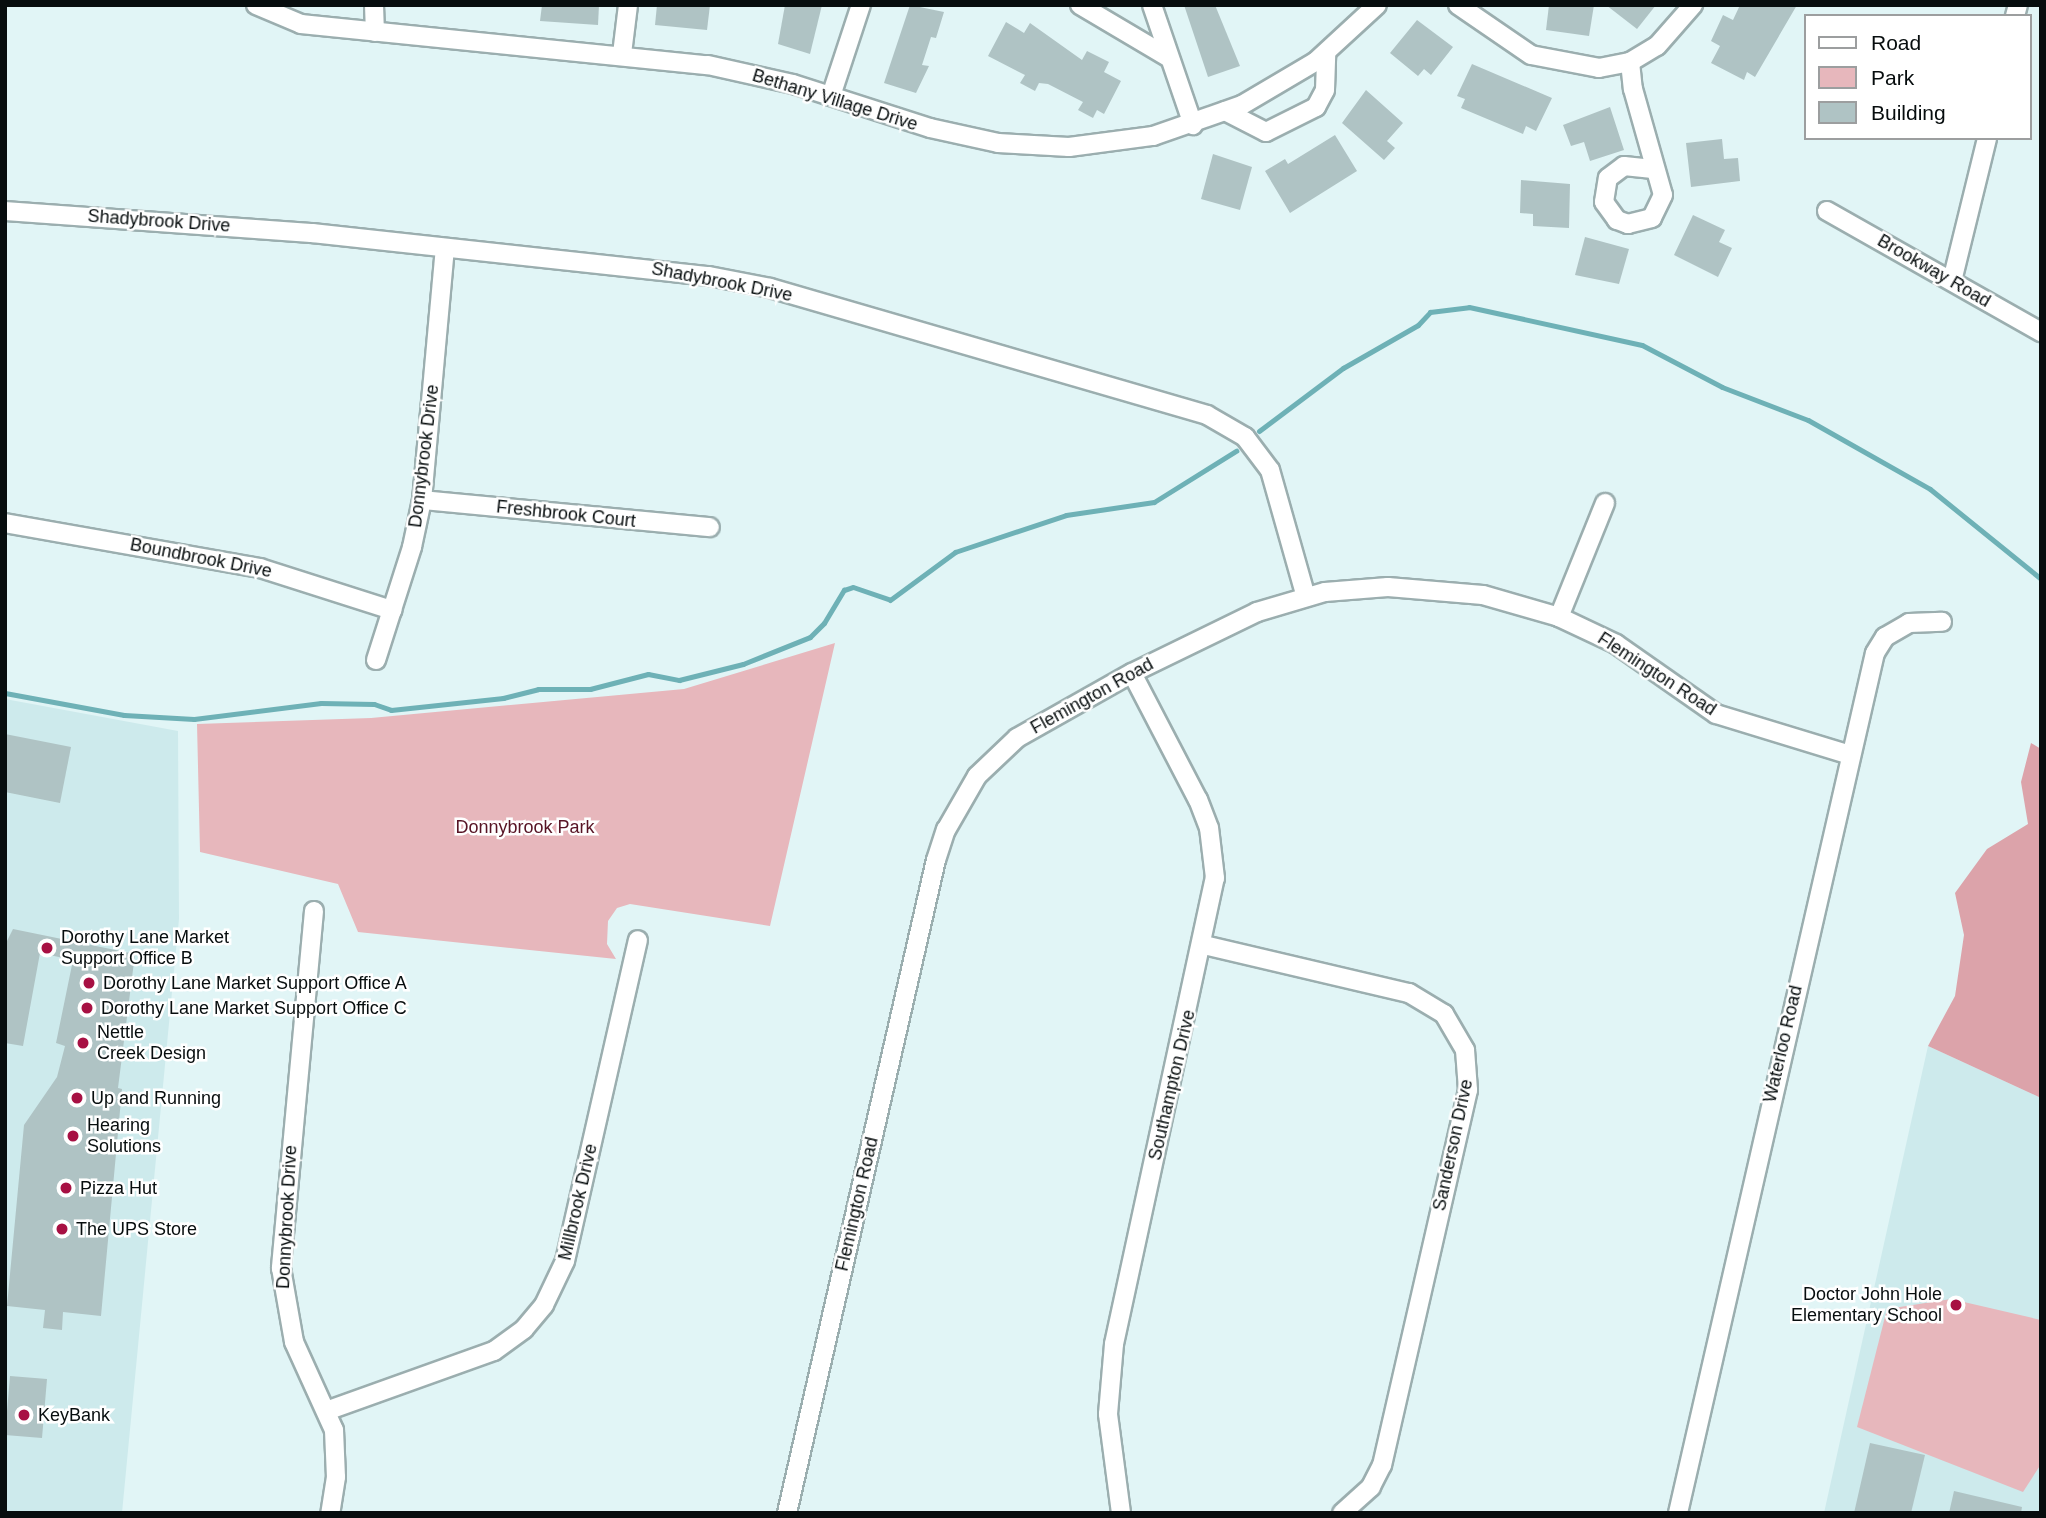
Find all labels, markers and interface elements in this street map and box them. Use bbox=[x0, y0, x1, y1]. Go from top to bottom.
legend bbox=[1804, 14, 2032, 140]
text: Road bbox=[1871, 31, 1921, 54]
street label: Bethany Village Drive bbox=[750, 65, 920, 135]
text: Park bbox=[1871, 66, 1914, 89]
text: Building bbox=[1871, 101, 1946, 124]
street label: Shadybrook Drive bbox=[87, 205, 231, 237]
street label: Brookway Road bbox=[1874, 230, 1994, 312]
street label: Shadybrook Drive bbox=[650, 258, 794, 306]
street label: Donnybrook Drive bbox=[405, 383, 443, 529]
street label: Freshbrook Court bbox=[495, 496, 637, 532]
street label: Boundbrook Drive bbox=[128, 534, 274, 582]
street label: Flemington Road bbox=[1594, 628, 1720, 720]
street label: Flemington Road bbox=[1027, 653, 1157, 739]
park label: Donnybrook Park bbox=[455, 816, 595, 838]
place label: Dorothy Lane Market Support Office B bbox=[61, 927, 229, 970]
marker: Dorothy Lane Market Support Office B bbox=[39, 940, 55, 956]
place label: Dorothy Lane Market Support Office A bbox=[103, 972, 408, 994]
marker: Dorothy Lane Market Support Office A bbox=[81, 975, 97, 991]
street label: Waterloo Road bbox=[1759, 983, 1807, 1105]
place label: Dorothy Lane Market Support Office C bbox=[101, 997, 407, 1019]
marker: Dorothy Lane Market Support Office C bbox=[79, 1000, 95, 1016]
street label: Southampton Drive bbox=[1144, 1008, 1200, 1162]
place label: Nettle Creek Design bbox=[97, 1022, 206, 1064]
marker: Nettle Creek Design bbox=[75, 1035, 91, 1051]
street label: Sanderson Drive bbox=[1428, 1077, 1478, 1213]
place label: Up and Running bbox=[91, 1087, 221, 1109]
marker: Up and Running bbox=[69, 1090, 85, 1106]
place label: Hearing Solutions bbox=[87, 1115, 161, 1158]
marker: Hearing Solutions bbox=[65, 1128, 81, 1144]
street label: Flemington Road bbox=[831, 1135, 883, 1273]
street label: Millbrook Drive bbox=[554, 1142, 602, 1262]
street label: Donnybrook Drive bbox=[272, 1145, 302, 1289]
place label: Pizza Hut bbox=[80, 1177, 157, 1199]
marker: Pizza Hut bbox=[58, 1180, 74, 1196]
place label: The UPS Store bbox=[76, 1218, 197, 1240]
marker: The UPS Store bbox=[54, 1221, 70, 1237]
place label: Doctor John Hole Elementary School bbox=[1791, 1284, 1942, 1326]
marker: Doctor John Hole Elementary School bbox=[1948, 1297, 1964, 1313]
place label: KeyBank bbox=[38, 1404, 110, 1426]
marker: KeyBank bbox=[16, 1407, 32, 1423]

